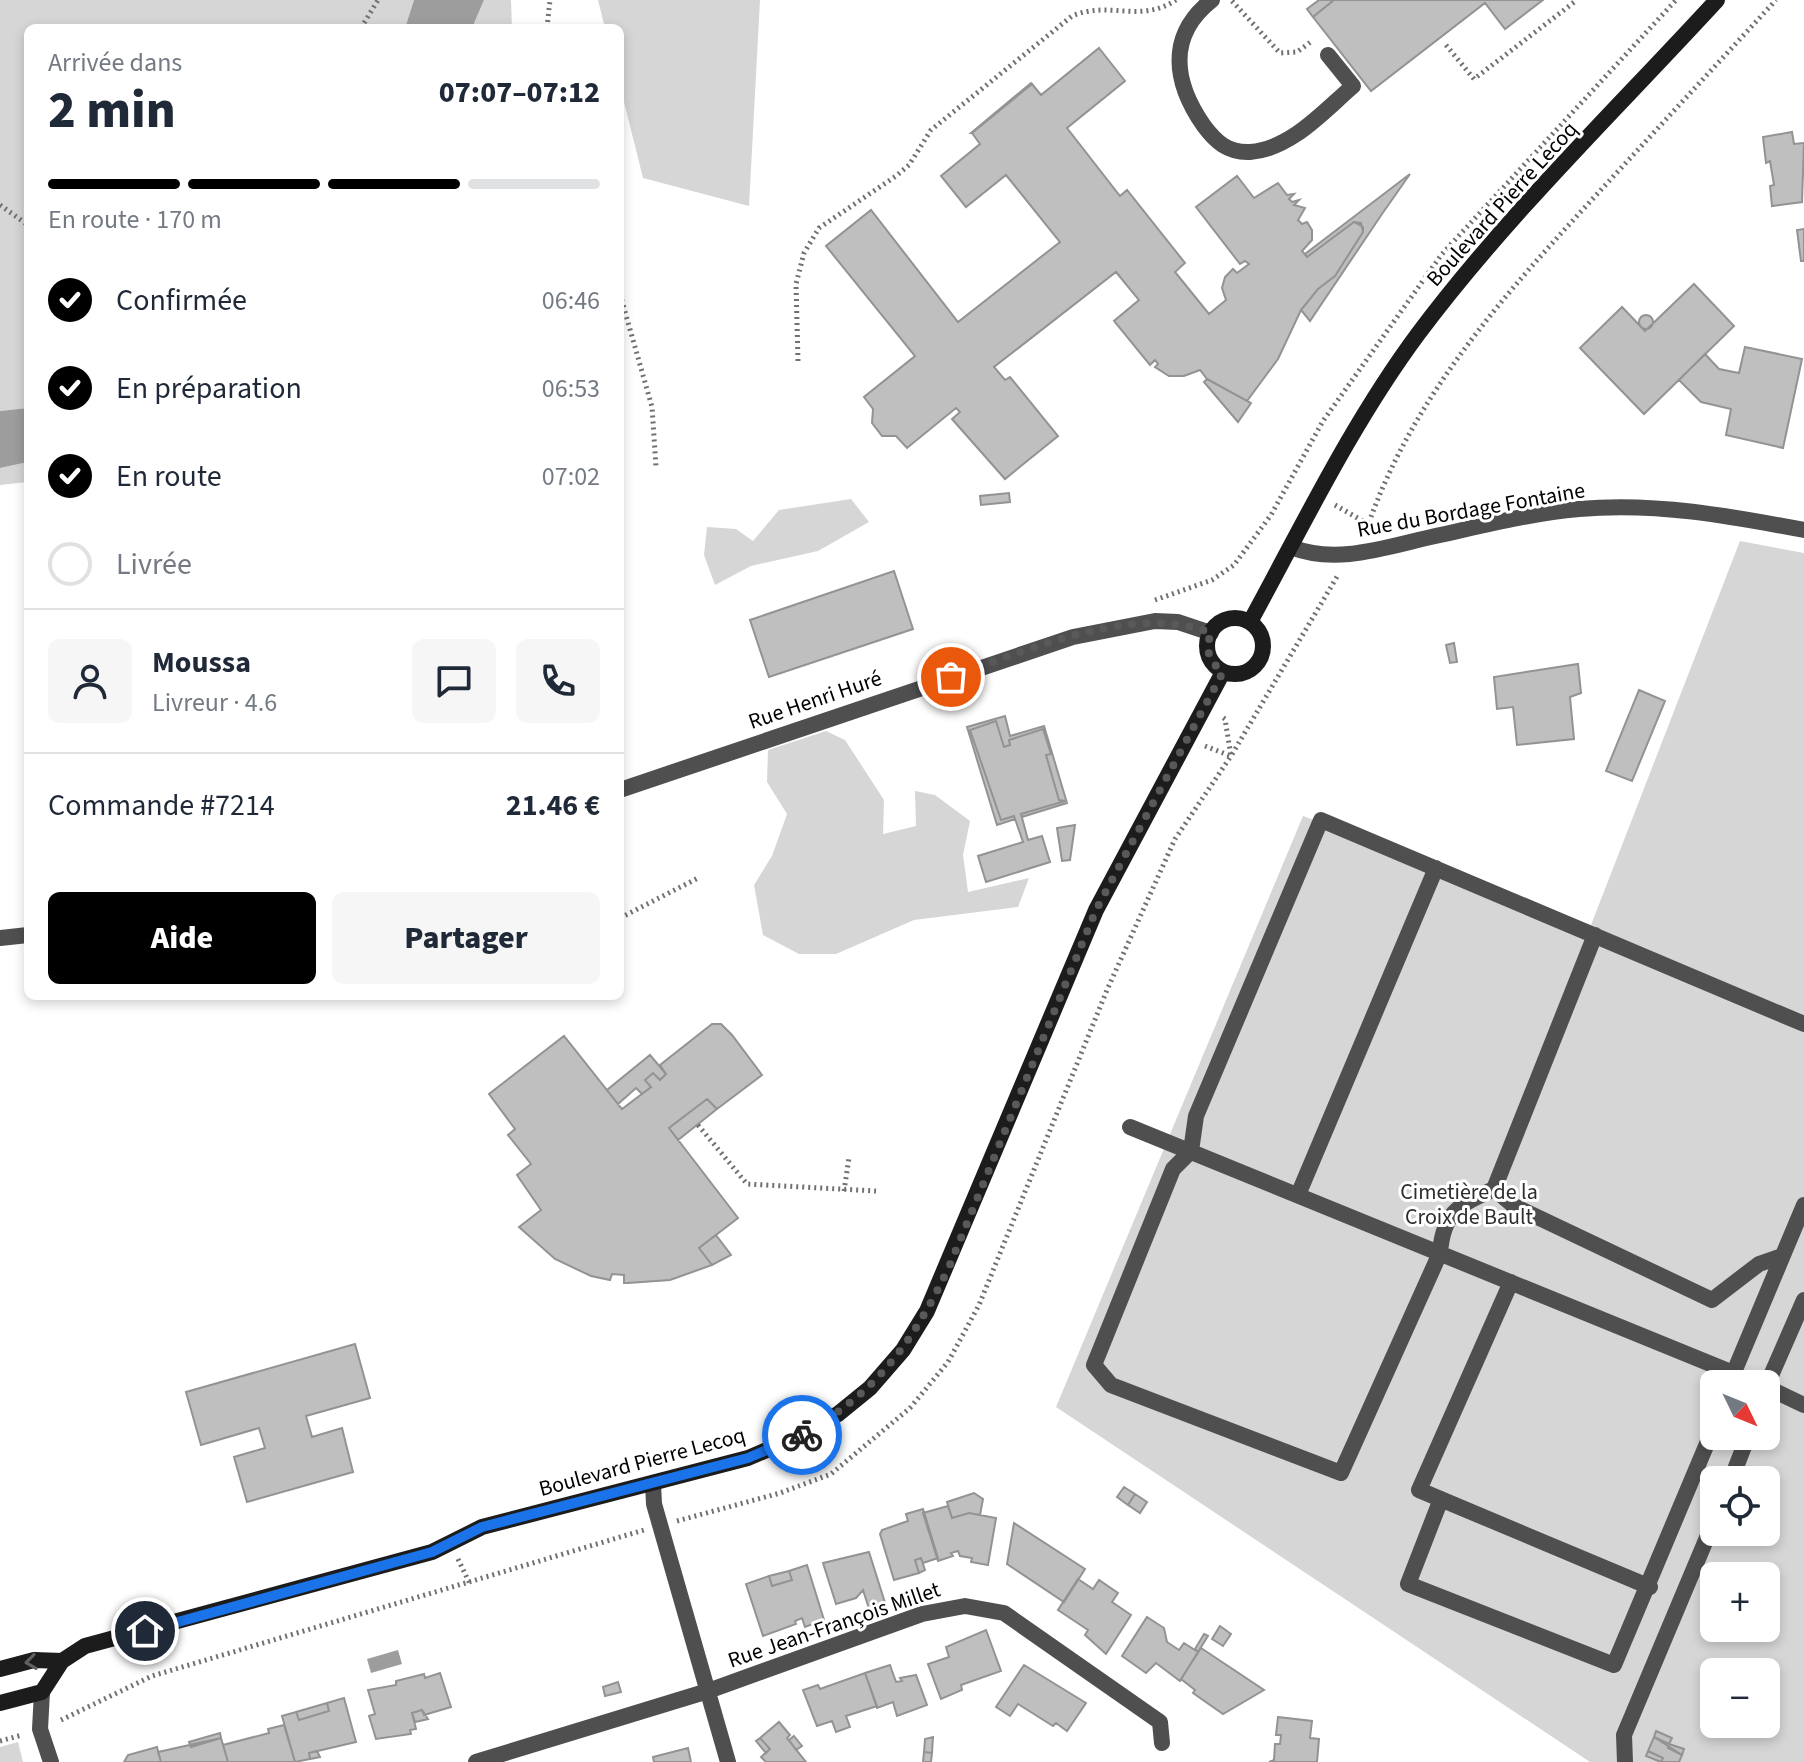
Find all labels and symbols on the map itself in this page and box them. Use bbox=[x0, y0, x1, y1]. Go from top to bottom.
street label: Boulevard Pierre Lecoq bbox=[1419, 114, 1585, 294]
street label: Rue du Bordage Fontaine bbox=[1354, 474, 1588, 546]
pin bbox=[917, 643, 985, 711]
street label: Rue Henri Huré bbox=[744, 662, 886, 738]
park label: Cimetière de la Croix de Bault bbox=[1400, 1176, 1538, 1233]
north arrow bbox=[1700, 1370, 1780, 1450]
courier bbox=[762, 1395, 842, 1475]
street label: Boulevard Pierre Lecoq bbox=[535, 1419, 749, 1505]
street label: Rue Jean-François Millet bbox=[723, 1573, 945, 1676]
pin bbox=[111, 1597, 179, 1665]
one-way arrow bbox=[24, 1653, 37, 1670]

